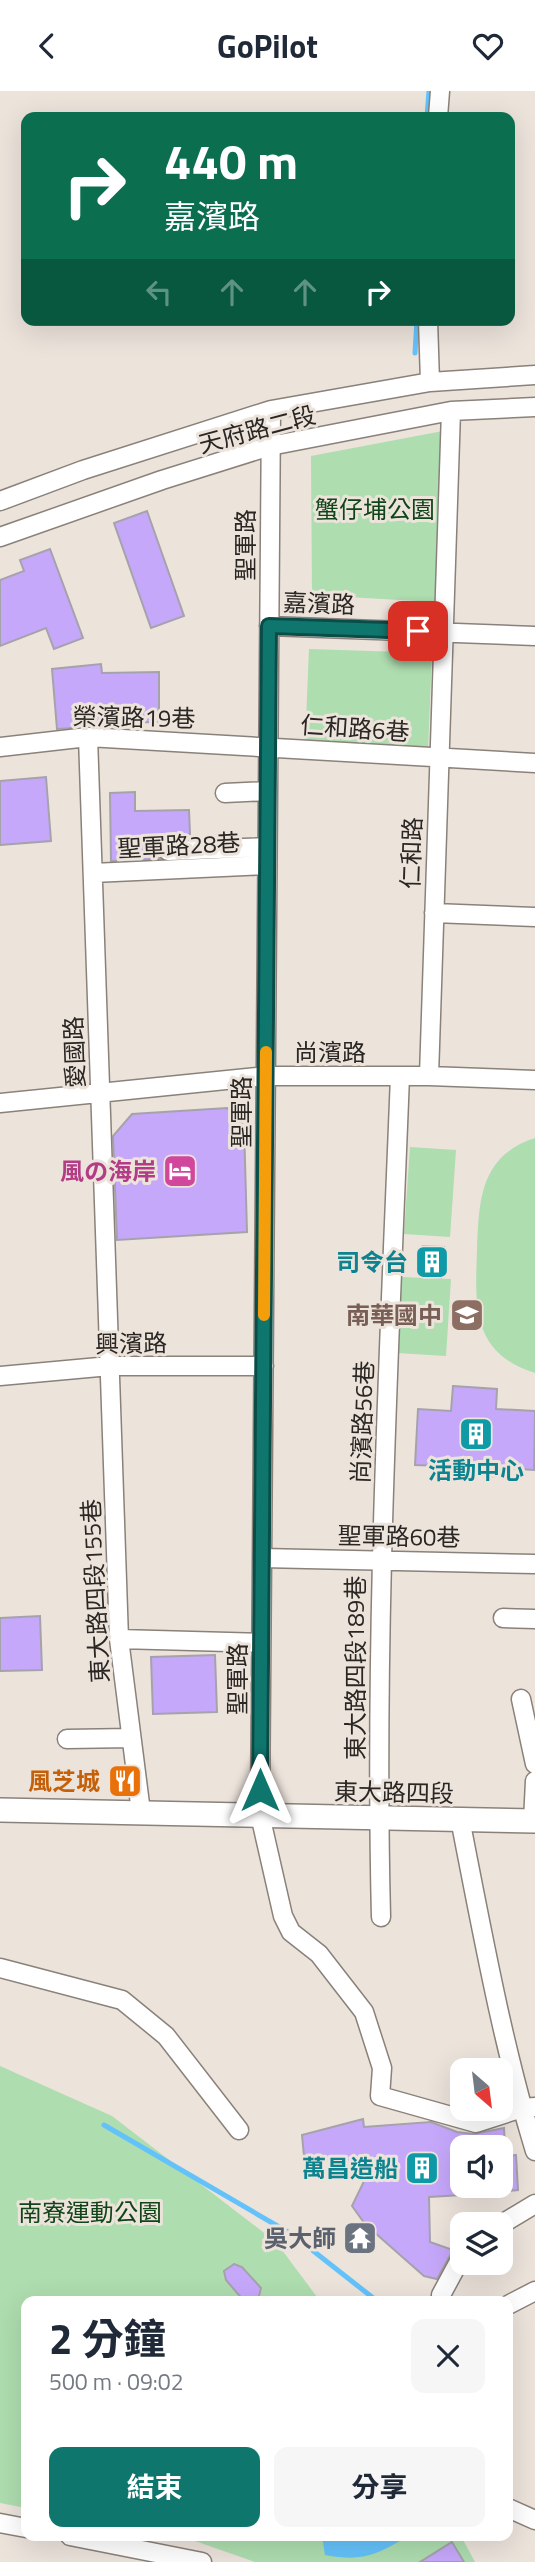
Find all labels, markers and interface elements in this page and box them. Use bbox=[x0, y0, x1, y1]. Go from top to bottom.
text: GoPilot bbox=[217, 22, 318, 70]
icon: back bbox=[28, 27, 66, 65]
icon: heart bbox=[469, 27, 507, 65]
text: 440 m bbox=[164, 123, 298, 198]
icon: right bbox=[49, 140, 140, 231]
text: 嘉濱路 bbox=[164, 192, 260, 240]
icon: left bbox=[140, 273, 178, 311]
icon: ahead bbox=[213, 273, 251, 311]
icon: ahead bbox=[286, 273, 324, 311]
icon: right bbox=[359, 273, 397, 311]
street label: 天府路二段 bbox=[194, 396, 320, 462]
park label: 蟹仔埔公園 bbox=[315, 491, 435, 527]
street label: 聖軍路 bbox=[227, 509, 263, 581]
street label: 嘉濱路 bbox=[282, 584, 356, 622]
pin bbox=[388, 601, 448, 661]
icon: arrive bbox=[399, 612, 437, 650]
street label: 榮濱路19巷 bbox=[72, 698, 196, 736]
street label: 仁和路6巷 bbox=[299, 706, 411, 750]
street label: 仁和路 bbox=[392, 816, 430, 890]
street label: 聖軍路28巷 bbox=[117, 824, 241, 866]
street label: 愛國路 bbox=[55, 1015, 93, 1089]
street label: 尚濱路 bbox=[294, 1034, 366, 1070]
street label: 聖軍路 bbox=[223, 1076, 259, 1148]
hotel icon: 風の海岸 bbox=[161, 1152, 199, 1190]
place label: 風の海岸 bbox=[60, 1153, 156, 1189]
building icon: 司令台 bbox=[413, 1243, 451, 1281]
place label: 司令台 bbox=[336, 1244, 408, 1280]
school or university icon: 南華國中 bbox=[448, 1296, 486, 1334]
place label: 南華國中 bbox=[346, 1297, 442, 1333]
street label: 興濱路 bbox=[95, 1324, 167, 1362]
street label: 尚濱路56巷 bbox=[342, 1360, 382, 1484]
building icon: 活動中心 bbox=[457, 1415, 495, 1453]
place label: 活動中心 bbox=[428, 1452, 524, 1488]
street label: 東大路四段155巷 bbox=[72, 1498, 118, 1684]
street label: 聖軍路60巷 bbox=[337, 1517, 461, 1555]
street label: 東大路四段189巷 bbox=[337, 1576, 373, 1760]
street label: 聖軍路 bbox=[219, 1643, 255, 1715]
position arrow bbox=[223, 1753, 297, 1827]
restaurant icon: 風芝城 bbox=[106, 1762, 144, 1800]
place label: 風芝城 bbox=[28, 1763, 100, 1799]
street label: 東大路四段 bbox=[334, 1773, 454, 1811]
north arrow bbox=[450, 2058, 513, 2121]
map controls bbox=[450, 2058, 513, 2275]
button: sound bbox=[450, 2135, 513, 2198]
building icon: 萬昌造船 bbox=[403, 2149, 441, 2187]
place label: 萬昌造船 bbox=[302, 2150, 398, 2186]
park label: 南寮運動公園 bbox=[18, 2194, 162, 2230]
button: layers bbox=[450, 2212, 513, 2275]
temple icon: 吳大師 bbox=[341, 2219, 379, 2257]
place label: 吳大師 bbox=[264, 2220, 336, 2256]
text: 2 分鐘 bbox=[49, 2306, 166, 2370]
button: close bbox=[411, 2319, 485, 2393]
text: 500 m · 09:02 bbox=[49, 2364, 184, 2399]
button: 結束 bbox=[49, 2447, 260, 2527]
button: 分享 bbox=[274, 2447, 485, 2527]

